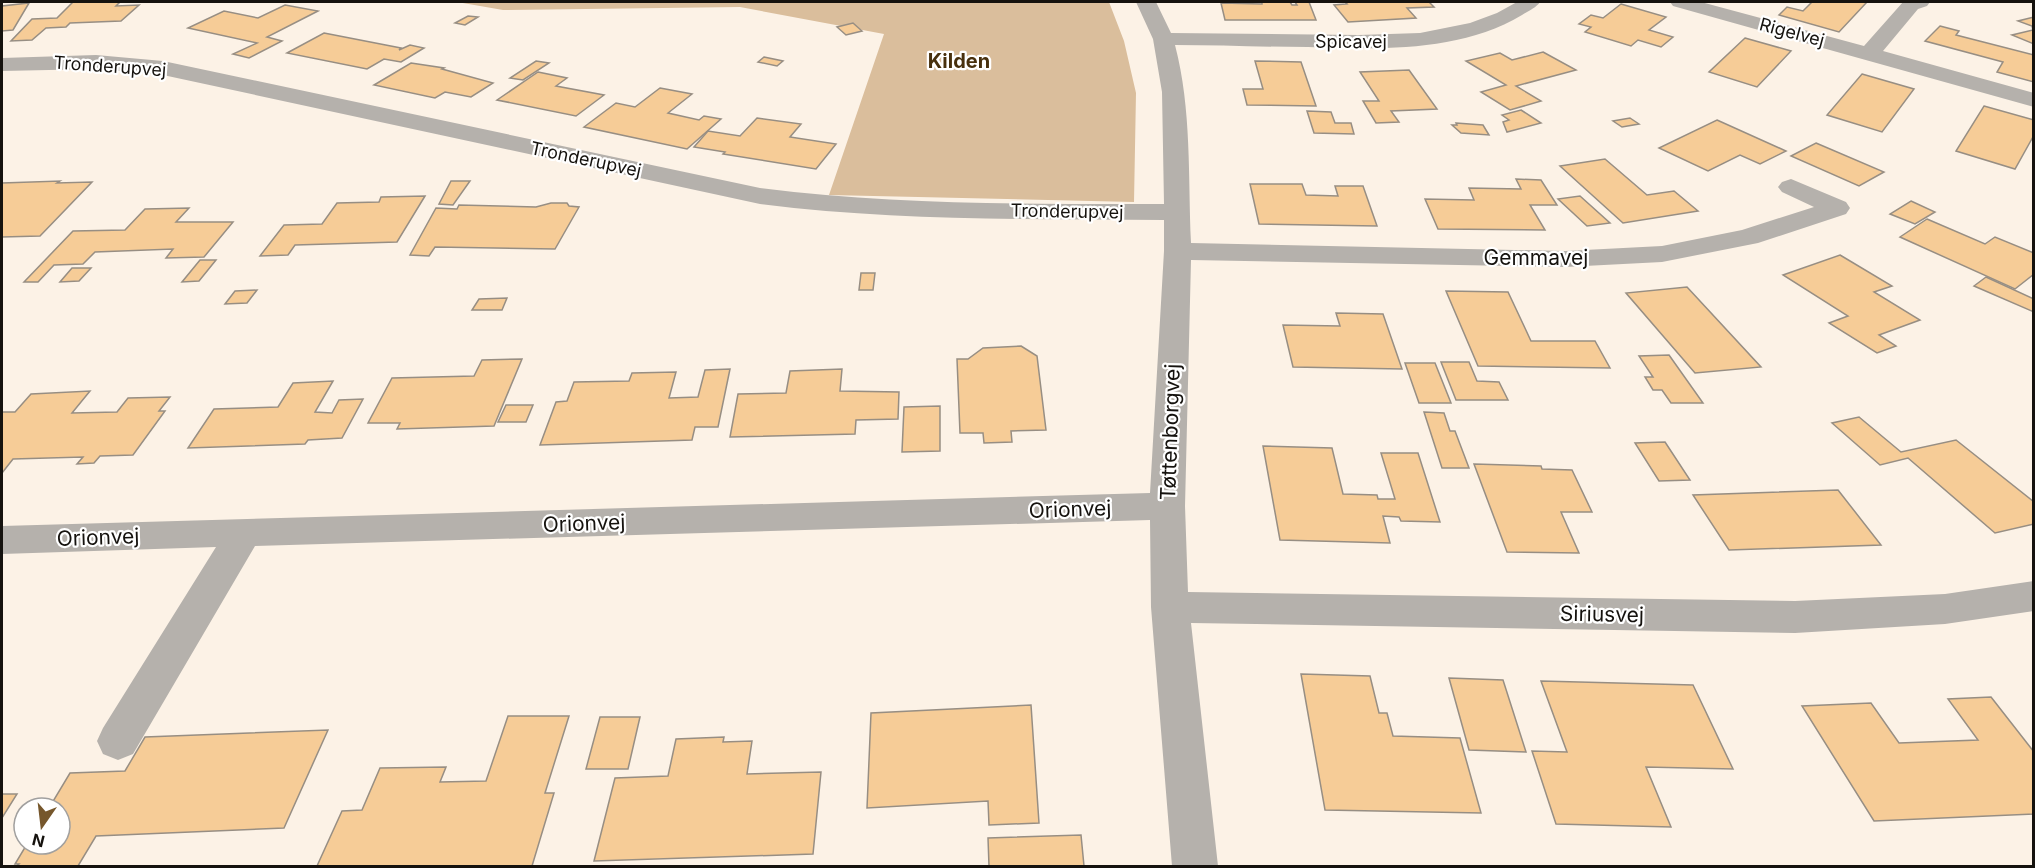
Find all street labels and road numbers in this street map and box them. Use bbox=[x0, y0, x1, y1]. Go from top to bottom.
street label: Rigelvej bbox=[1757, 13, 1827, 51]
street label: Spicavej bbox=[1315, 31, 1387, 52]
street label: Tronderupvej bbox=[53, 52, 167, 80]
street label: Tronderupvej bbox=[529, 137, 643, 181]
street label: Tronderupvej bbox=[1010, 200, 1124, 222]
street label: Gemmavej bbox=[1484, 245, 1588, 270]
street label: Tøttenborgvej bbox=[1155, 363, 1185, 501]
street label: Orionvej bbox=[1028, 495, 1112, 523]
street label: Orionvej bbox=[542, 509, 626, 537]
street label: Orionvej bbox=[56, 523, 140, 551]
street label: Siriusvej bbox=[1560, 601, 1644, 627]

